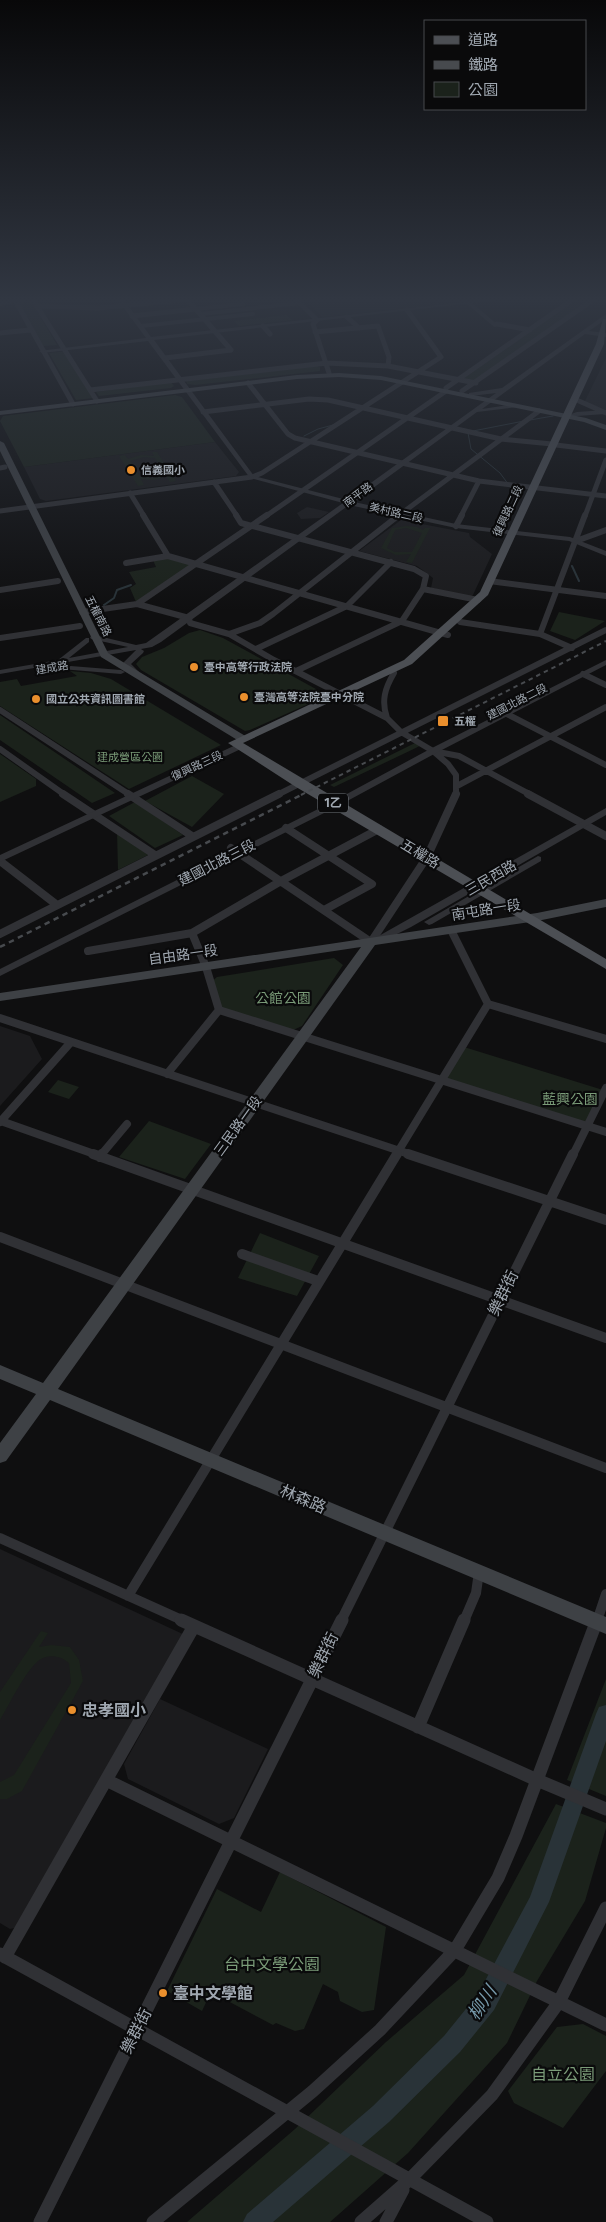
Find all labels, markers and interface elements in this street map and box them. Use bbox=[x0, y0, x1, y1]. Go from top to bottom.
legend bbox=[424, 20, 586, 110]
text: 道路 bbox=[468, 31, 498, 49]
text: 鐵路 bbox=[468, 56, 498, 74]
text: 公園 bbox=[468, 81, 498, 99]
marker: 信義國小 bbox=[125, 464, 137, 476]
place label: 信義國小 bbox=[141, 464, 185, 477]
street label: 南平路 bbox=[341, 480, 375, 510]
street label: 復興路二段 bbox=[490, 483, 526, 539]
street label: 美村路二段 bbox=[368, 500, 424, 526]
street label: 五權南路 bbox=[82, 593, 114, 639]
street label: 建成路 bbox=[35, 659, 69, 677]
marker: 臺中高等行政法院 bbox=[188, 661, 200, 673]
place label: 臺中高等行政法院 bbox=[204, 661, 292, 674]
street label: 建國北路二段 bbox=[485, 681, 549, 723]
marker: 臺灣高等法院臺中分院 bbox=[238, 691, 250, 703]
place label: 臺灣高等法院臺中分院 bbox=[254, 691, 364, 704]
marker: 國立公共資訊圖書館 bbox=[30, 693, 42, 705]
place label: 國立公共資訊圖書館 bbox=[46, 693, 145, 706]
marker: 五權 bbox=[436, 714, 450, 728]
place label: 五權 bbox=[454, 715, 476, 728]
street label: 復興路三段 bbox=[169, 748, 225, 784]
park label: 建成營區公園 bbox=[97, 751, 163, 764]
road number: 1乙 bbox=[318, 794, 348, 812]
street label: 建國北路三段 bbox=[176, 836, 258, 890]
street label: 五權路 bbox=[398, 836, 442, 872]
street label: 三民西路 bbox=[463, 857, 519, 899]
street label: 南屯路一段 bbox=[450, 896, 522, 924]
street label: 自由路一段 bbox=[147, 942, 219, 968]
park label: 公館公園 bbox=[255, 990, 311, 1007]
park label: 藍興公園 bbox=[542, 1091, 598, 1108]
street label: 三民路一段 bbox=[211, 1093, 265, 1159]
street label: 樂群街 bbox=[484, 1267, 522, 1319]
street label: 林森路 bbox=[277, 1481, 329, 1517]
street label: 樂群街 bbox=[304, 1629, 342, 1681]
place label: 忠孝國小 bbox=[82, 1701, 146, 1720]
marker: 忠孝國小 bbox=[66, 1704, 78, 1716]
park label: 台中文學公園 bbox=[224, 1955, 320, 1974]
water label: 柳川 bbox=[463, 1980, 502, 2024]
place label: 臺中文學館 bbox=[173, 1984, 253, 2003]
marker: 臺中文學館 bbox=[157, 1987, 169, 1999]
street label: 樂群街 bbox=[117, 2005, 155, 2057]
park label: 自立公園 bbox=[531, 2065, 595, 2084]

